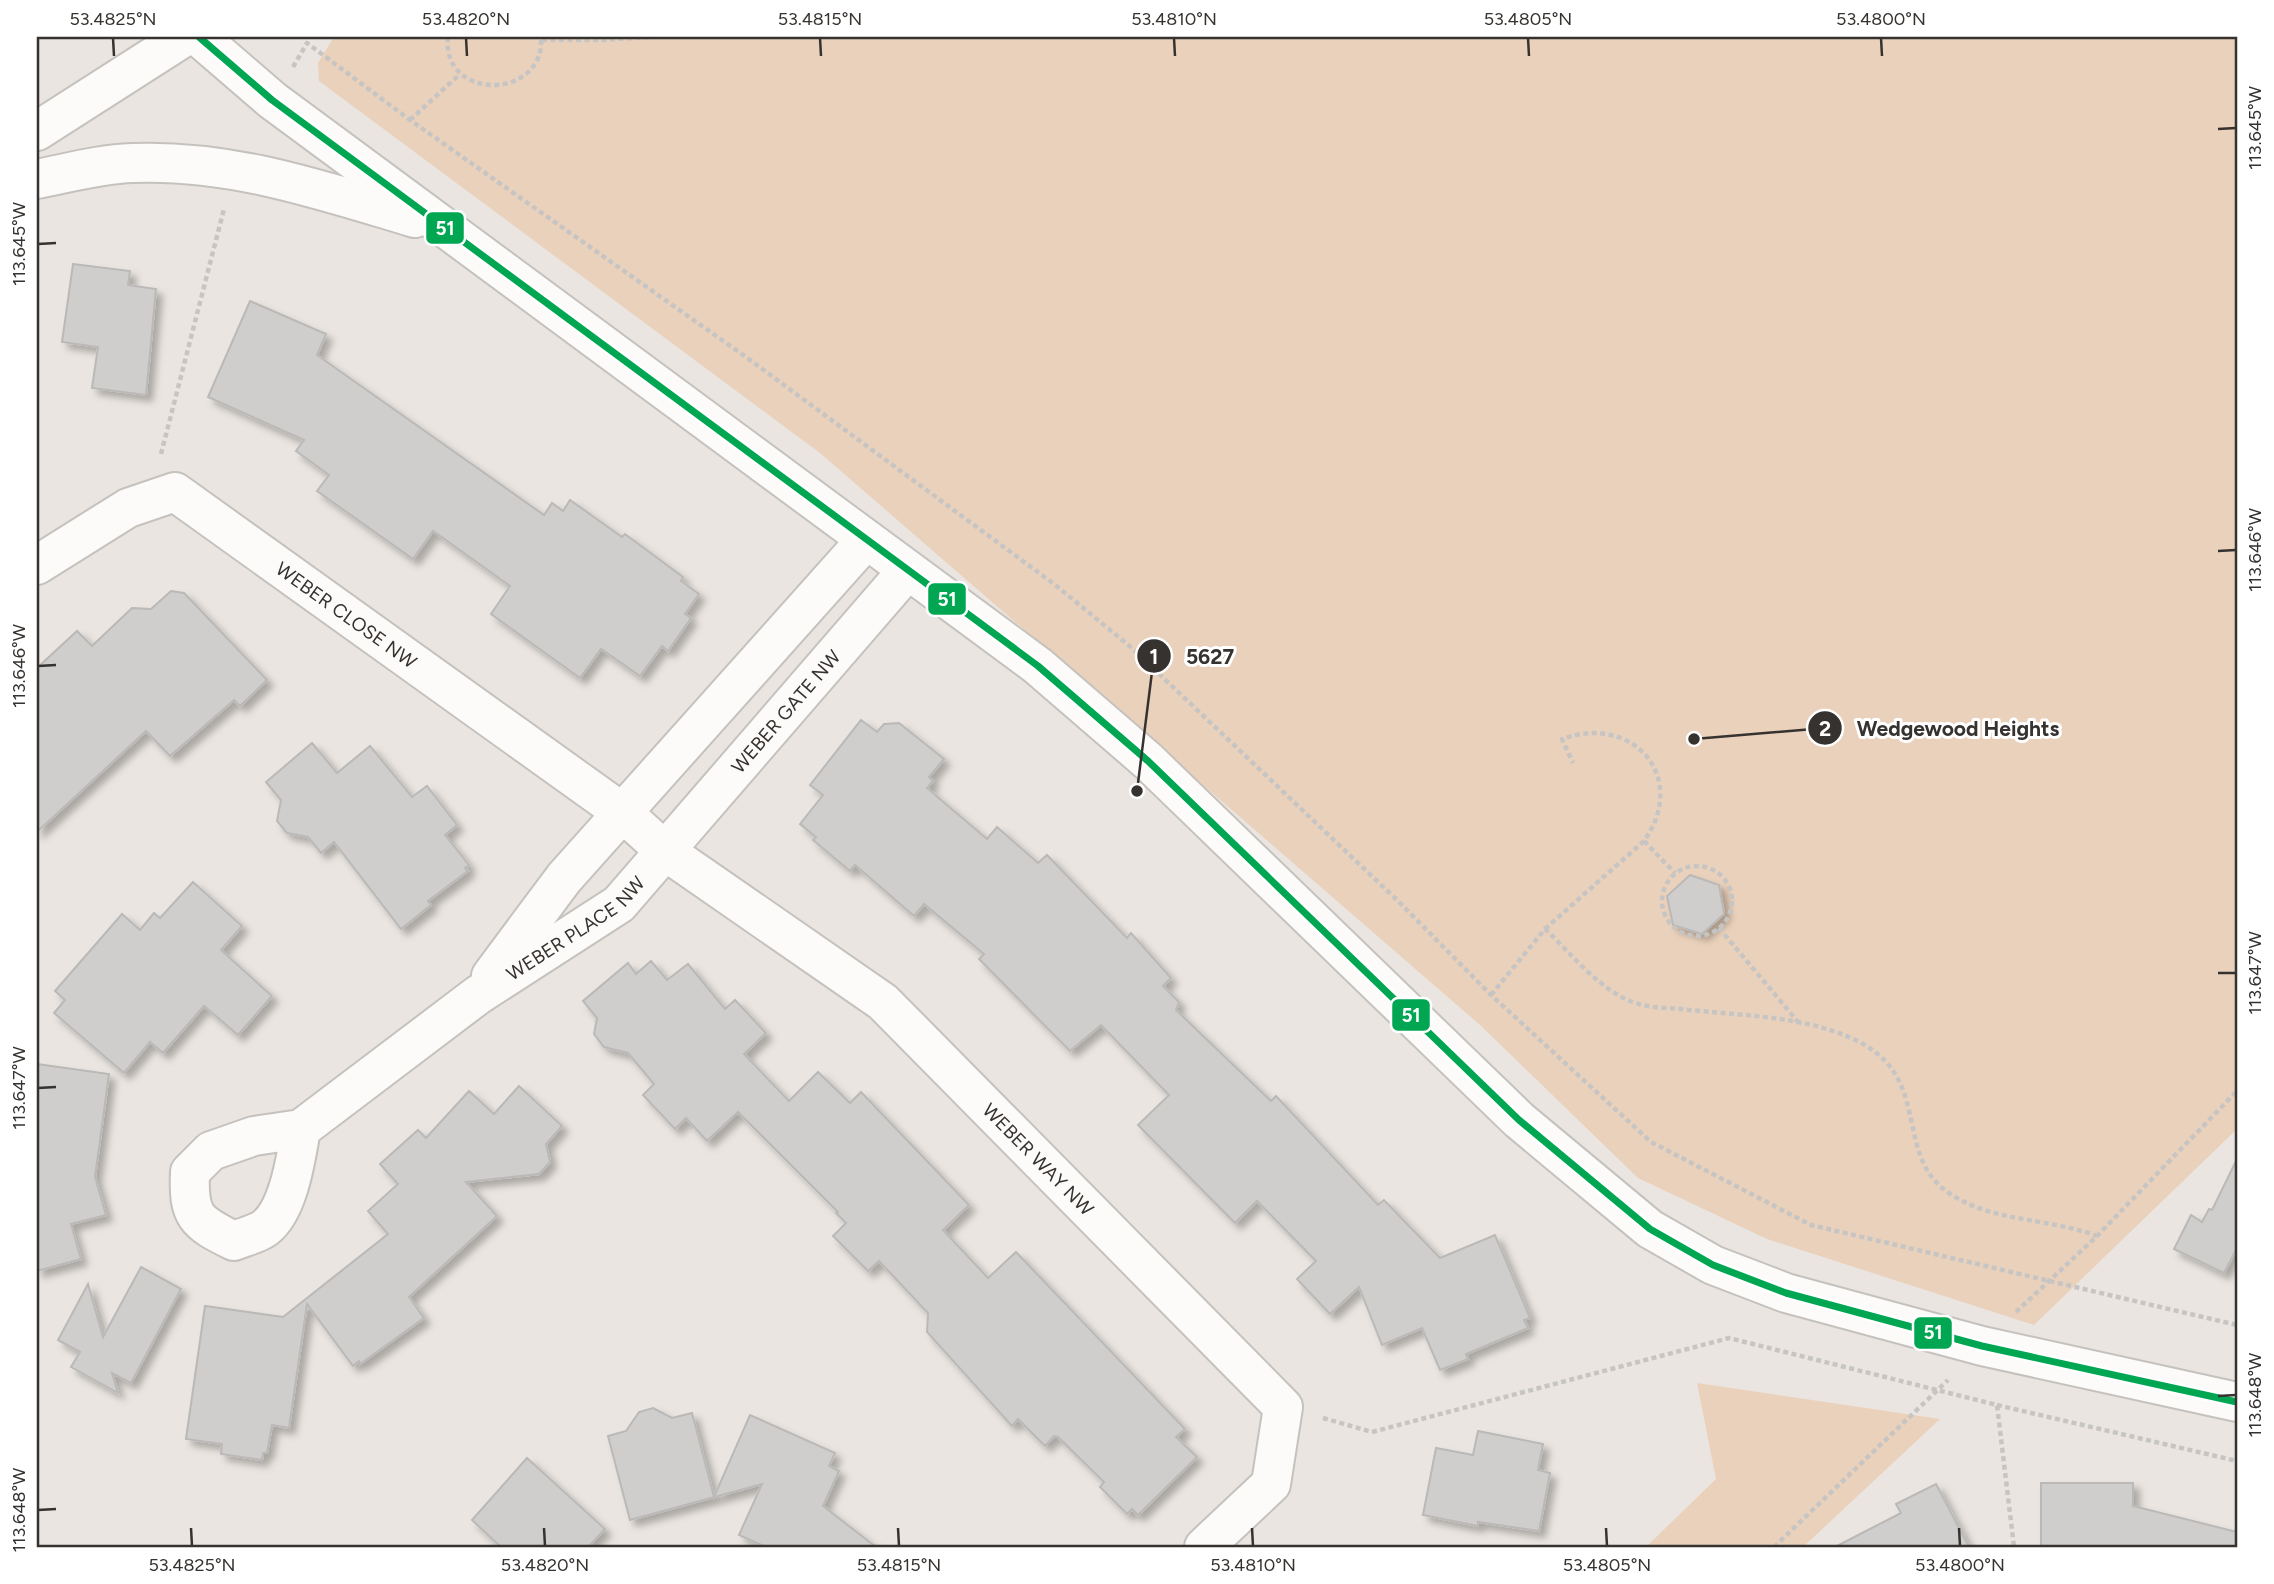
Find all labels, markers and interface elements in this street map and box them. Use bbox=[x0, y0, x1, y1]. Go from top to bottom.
text: 53.4825°N bbox=[69, 8, 157, 30]
text: 53.4820°N bbox=[422, 8, 510, 30]
text: 53.4815°N bbox=[778, 8, 862, 30]
text: 53.4810°N bbox=[1131, 8, 1217, 30]
text: 53.4805°N bbox=[1484, 8, 1572, 30]
text: 53.4800°N bbox=[1836, 8, 1926, 30]
text: 113.645°W bbox=[2244, 85, 2266, 170]
text: 113.645°W bbox=[8, 201, 30, 286]
line badge: 51 bbox=[425, 211, 465, 245]
text: 51 bbox=[435, 217, 455, 240]
text: 113.646°W bbox=[2244, 507, 2266, 592]
street label: WEBER CLOSE NW bbox=[272, 557, 422, 673]
line badge: 51 bbox=[927, 582, 967, 616]
text: 51 bbox=[937, 588, 957, 611]
text: 113.646°W bbox=[8, 623, 30, 708]
callout: 5627 bbox=[1137, 635, 1248, 677]
street label: WEBER GATE NW bbox=[726, 644, 846, 778]
text: 1 bbox=[1150, 644, 1158, 669]
text: 5627 bbox=[1186, 644, 1234, 669]
callout: Wedgewood Heights bbox=[1807, 707, 2073, 749]
text: 2 bbox=[1819, 716, 1831, 741]
text: Wedgewood Heights bbox=[1857, 716, 2059, 741]
street label: WEBER PLACE NW bbox=[502, 871, 650, 985]
text: 113.647°W bbox=[2244, 931, 2266, 1015]
line badge: 51 bbox=[1391, 998, 1431, 1032]
text: 51 bbox=[1401, 1004, 1421, 1027]
text: 113.647°W bbox=[8, 1046, 30, 1130]
street label: WEBER WAY NW bbox=[978, 1098, 1099, 1221]
line badge: 51 bbox=[1913, 1316, 1953, 1350]
text: 51 bbox=[1923, 1321, 1943, 1344]
text: 113.648°W bbox=[2244, 1352, 2266, 1437]
text: 113.648°W bbox=[8, 1467, 30, 1552]
text: 53.4825°N bbox=[148, 1554, 236, 1576]
text: 53.4820°N bbox=[501, 1554, 589, 1576]
text: 53.4815°N bbox=[857, 1554, 941, 1576]
text: 53.4810°N bbox=[1210, 1554, 1296, 1576]
text: 53.4805°N bbox=[1563, 1554, 1651, 1576]
text: 53.4800°N bbox=[1915, 1554, 2005, 1576]

